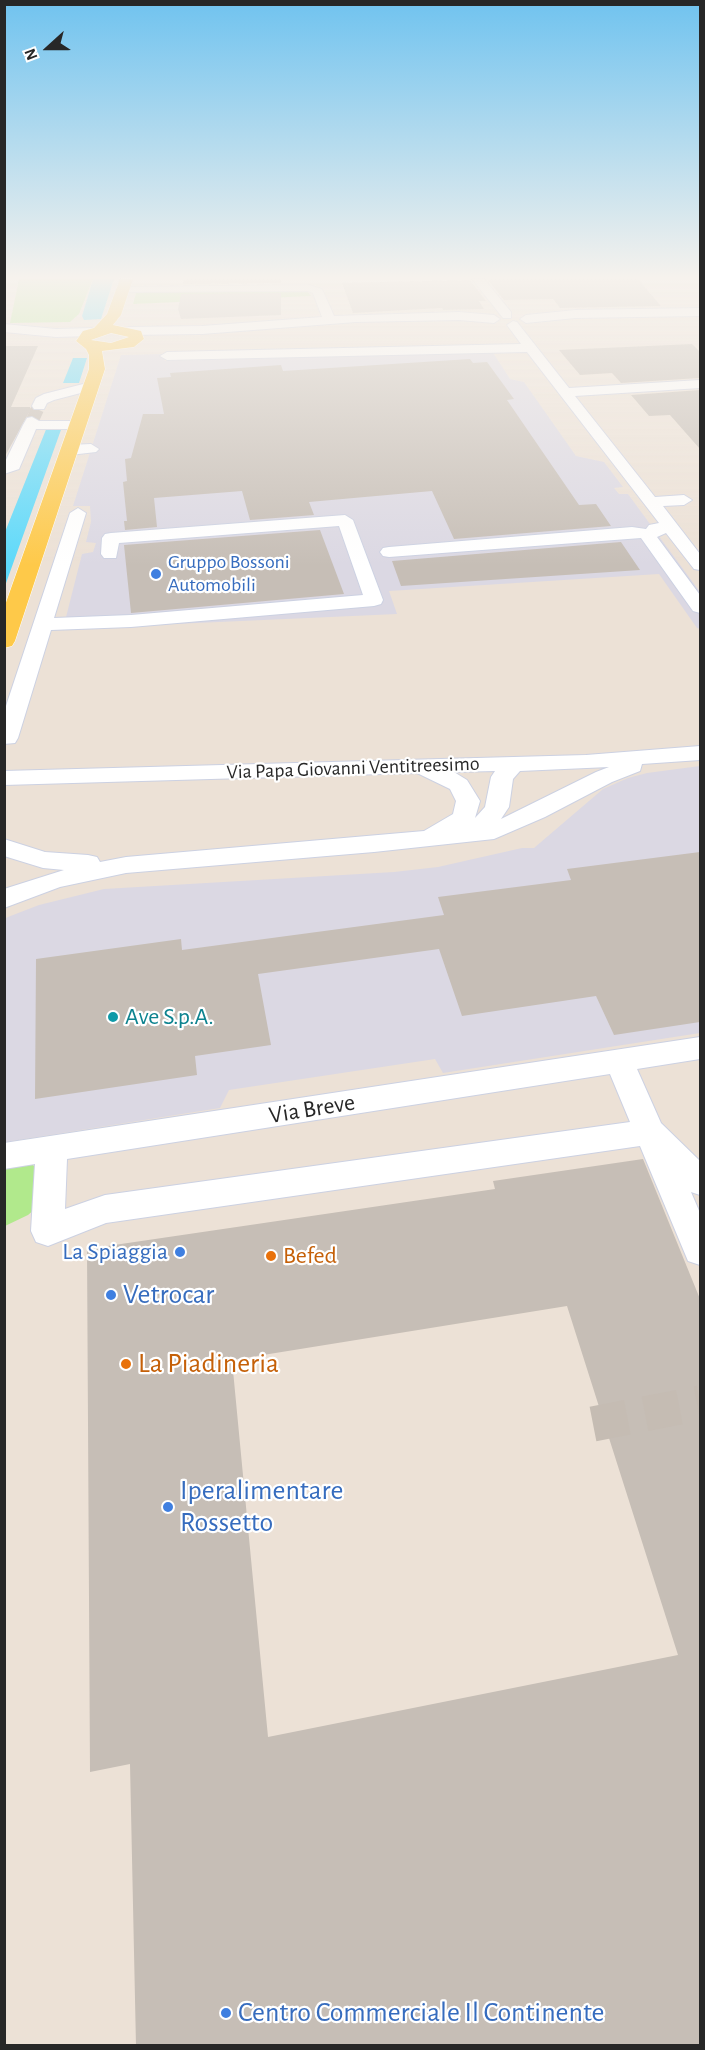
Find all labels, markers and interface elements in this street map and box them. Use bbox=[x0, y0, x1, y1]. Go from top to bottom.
north arrow bbox=[18, 18, 78, 78]
text: N bbox=[22, 46, 41, 63]
place label: Gruppo Bossoni Automobili bbox=[168, 550, 290, 597]
marker: Gruppo Bossoni Automobili bbox=[149, 567, 163, 581]
street label: Via Papa Giovanni Ventitreesimo bbox=[226, 752, 480, 784]
place label: Ave S.p.A. bbox=[125, 1003, 214, 1031]
marker: Ave S.p.A. bbox=[106, 1010, 120, 1024]
street label: Via Breve bbox=[267, 1088, 357, 1130]
place label: La Spiaggia bbox=[62, 1238, 168, 1266]
place label: Befed bbox=[283, 1242, 337, 1270]
marker: La Spiaggia bbox=[173, 1245, 187, 1259]
marker: Befed bbox=[264, 1249, 278, 1263]
place label: Vetrocar bbox=[123, 1278, 214, 1312]
marker: Vetrocar bbox=[104, 1288, 118, 1302]
place label: La Piadineria bbox=[138, 1347, 279, 1381]
marker: La Piadineria bbox=[119, 1357, 133, 1371]
place label: Iperalimentare Rossetto bbox=[180, 1474, 343, 1540]
marker: Iperalimentare Rossetto bbox=[161, 1500, 175, 1514]
place label: Centro Commerciale Il Continente bbox=[238, 1996, 604, 2030]
marker: Centro Commerciale Il Continente bbox=[219, 2006, 233, 2020]

